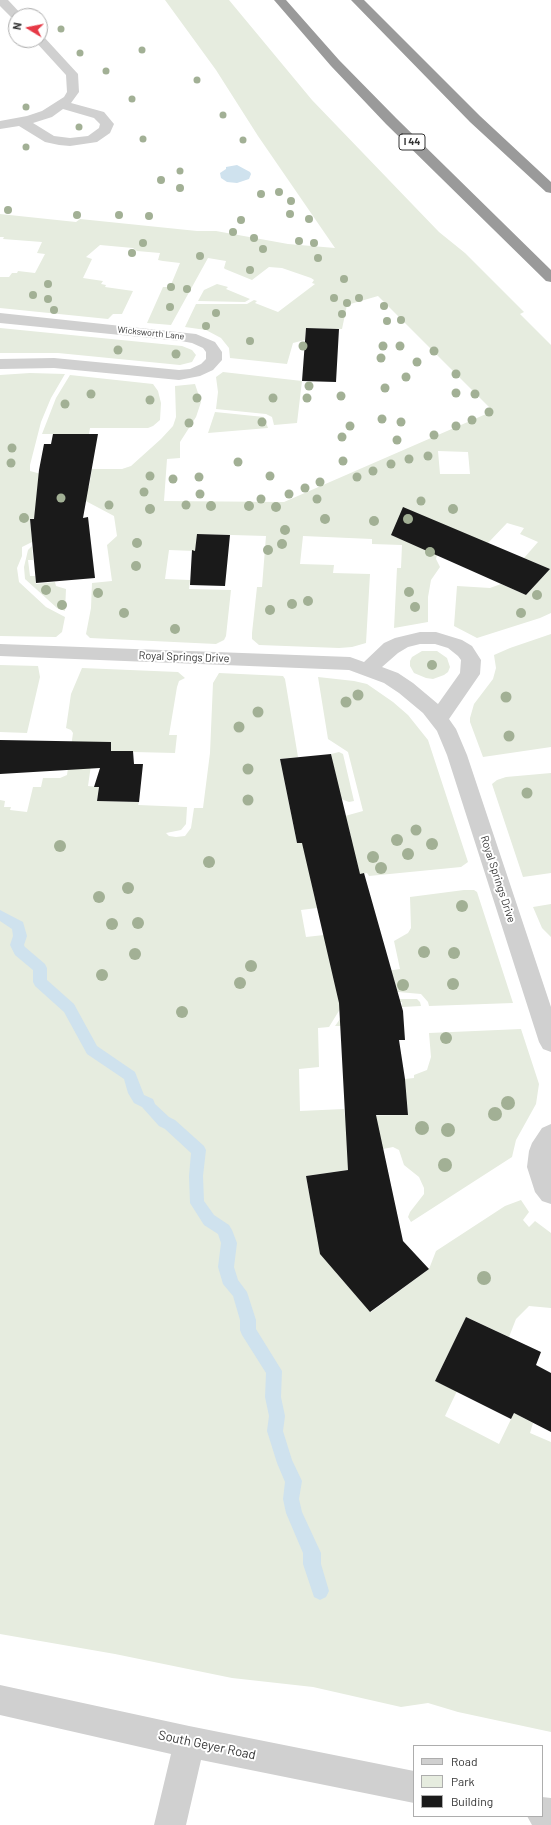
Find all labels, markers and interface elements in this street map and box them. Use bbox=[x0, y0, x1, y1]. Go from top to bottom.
north arrow bbox=[8, 8, 48, 48]
text: N bbox=[10, 21, 24, 31]
road number: I 44 bbox=[399, 134, 425, 150]
street label: Wicksworth Lane bbox=[117, 324, 185, 342]
street label: Royal Springs Drive bbox=[138, 649, 230, 665]
street label: Royal Springs Drive bbox=[478, 834, 518, 924]
street label: South Geyer Road bbox=[157, 1727, 257, 1763]
legend bbox=[413, 1745, 543, 1817]
text: Road bbox=[451, 1754, 478, 1768]
text: Park bbox=[451, 1774, 475, 1788]
text: Building bbox=[451, 1794, 493, 1808]

